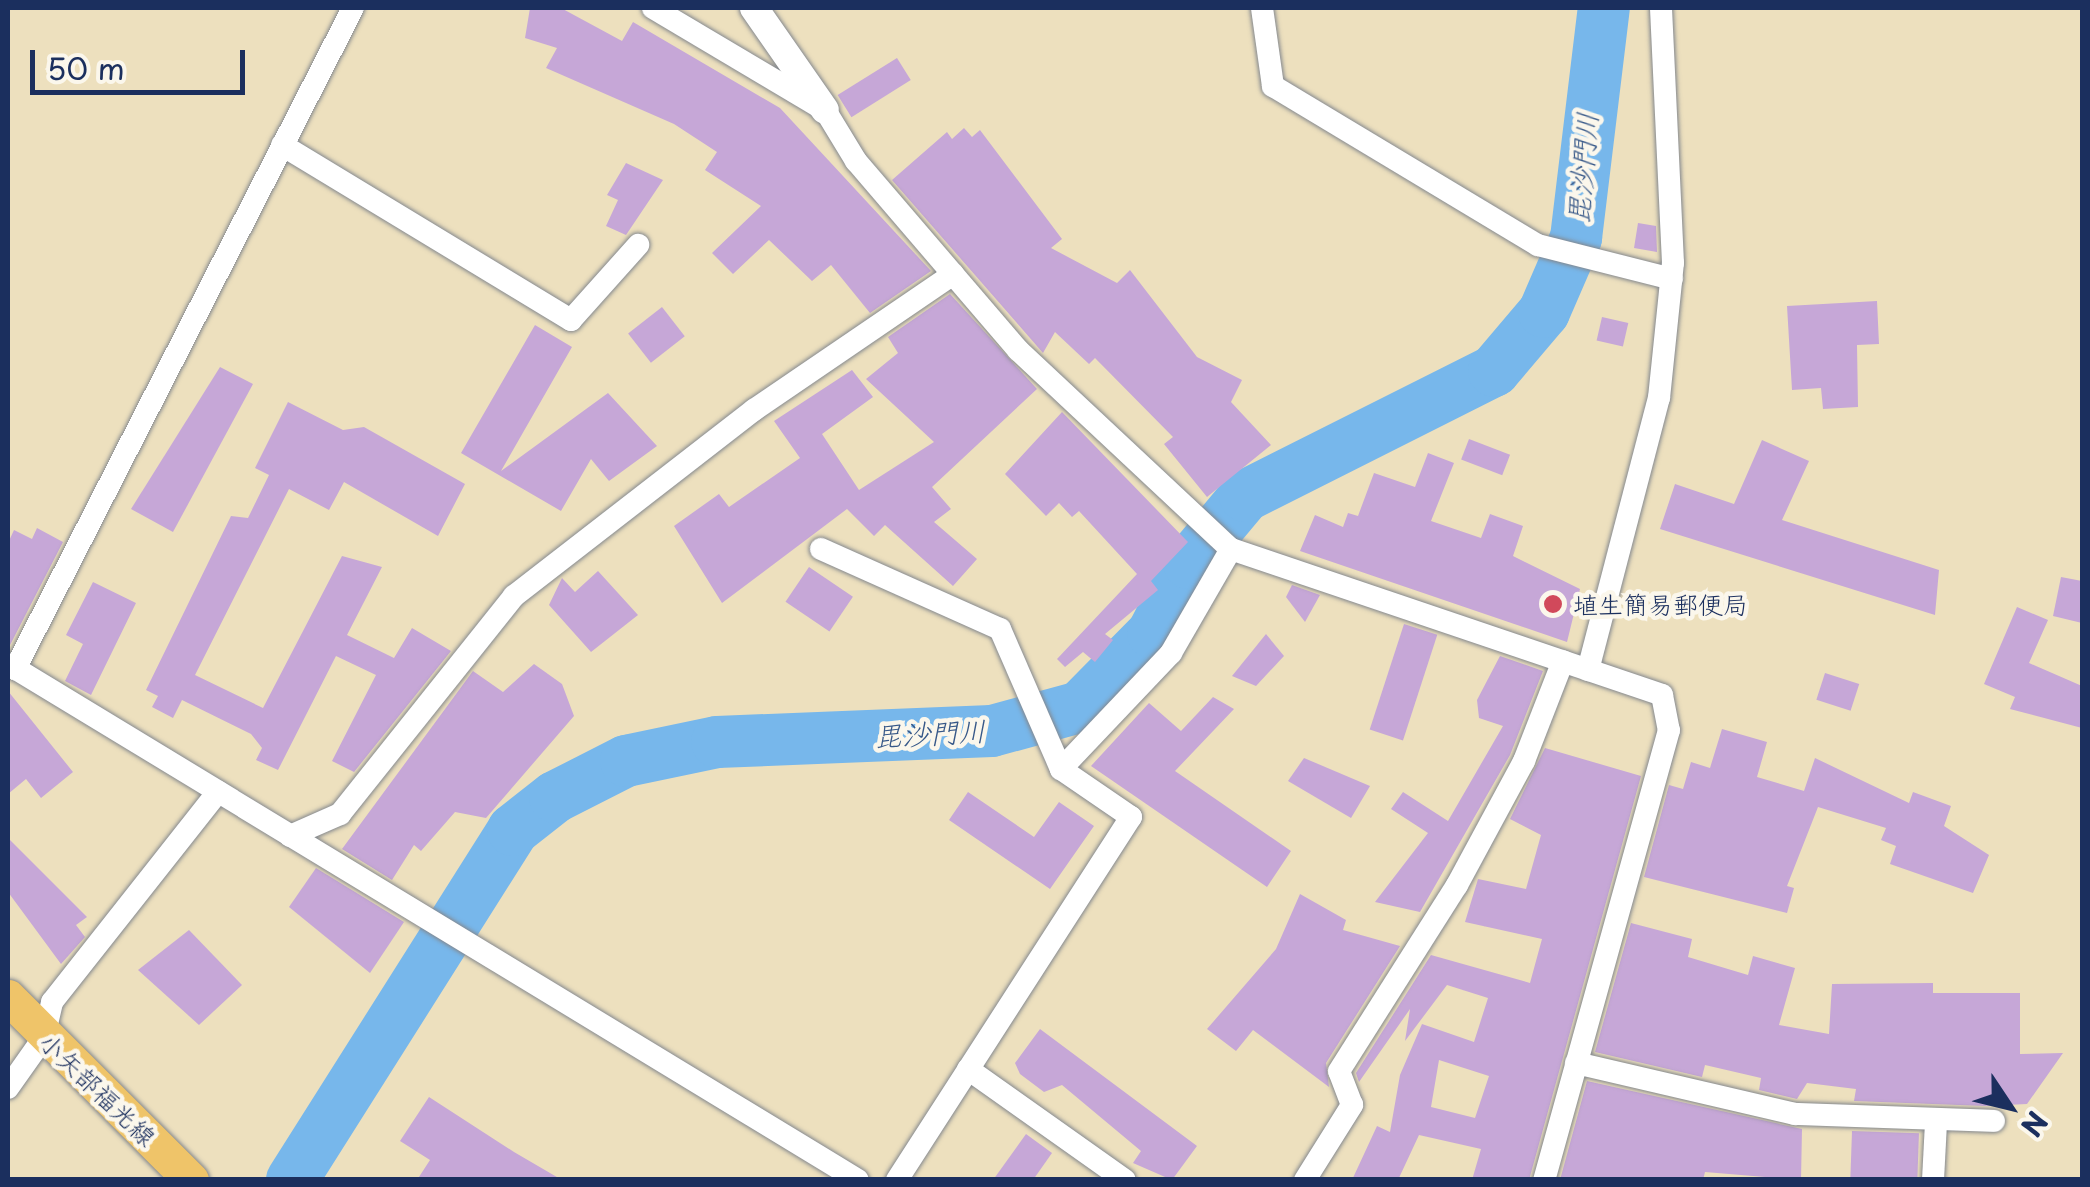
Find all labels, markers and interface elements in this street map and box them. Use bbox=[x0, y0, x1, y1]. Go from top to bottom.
scale bar bbox=[35, 30, 250, 92]
text: 50 m bbox=[47, 45, 125, 90]
water label: 毘沙門川 bbox=[1560, 111, 1604, 225]
place label: 埴生簡易郵便局 bbox=[1573, 589, 1748, 619]
marker: 埴生簡易郵便局 bbox=[1542, 593, 1564, 615]
water label: 毘沙門川 bbox=[873, 713, 987, 753]
street label: 小矢部福光線 bbox=[34, 1026, 162, 1152]
north arrow bbox=[1960, 1057, 2060, 1157]
text: N bbox=[2011, 1103, 2059, 1146]

